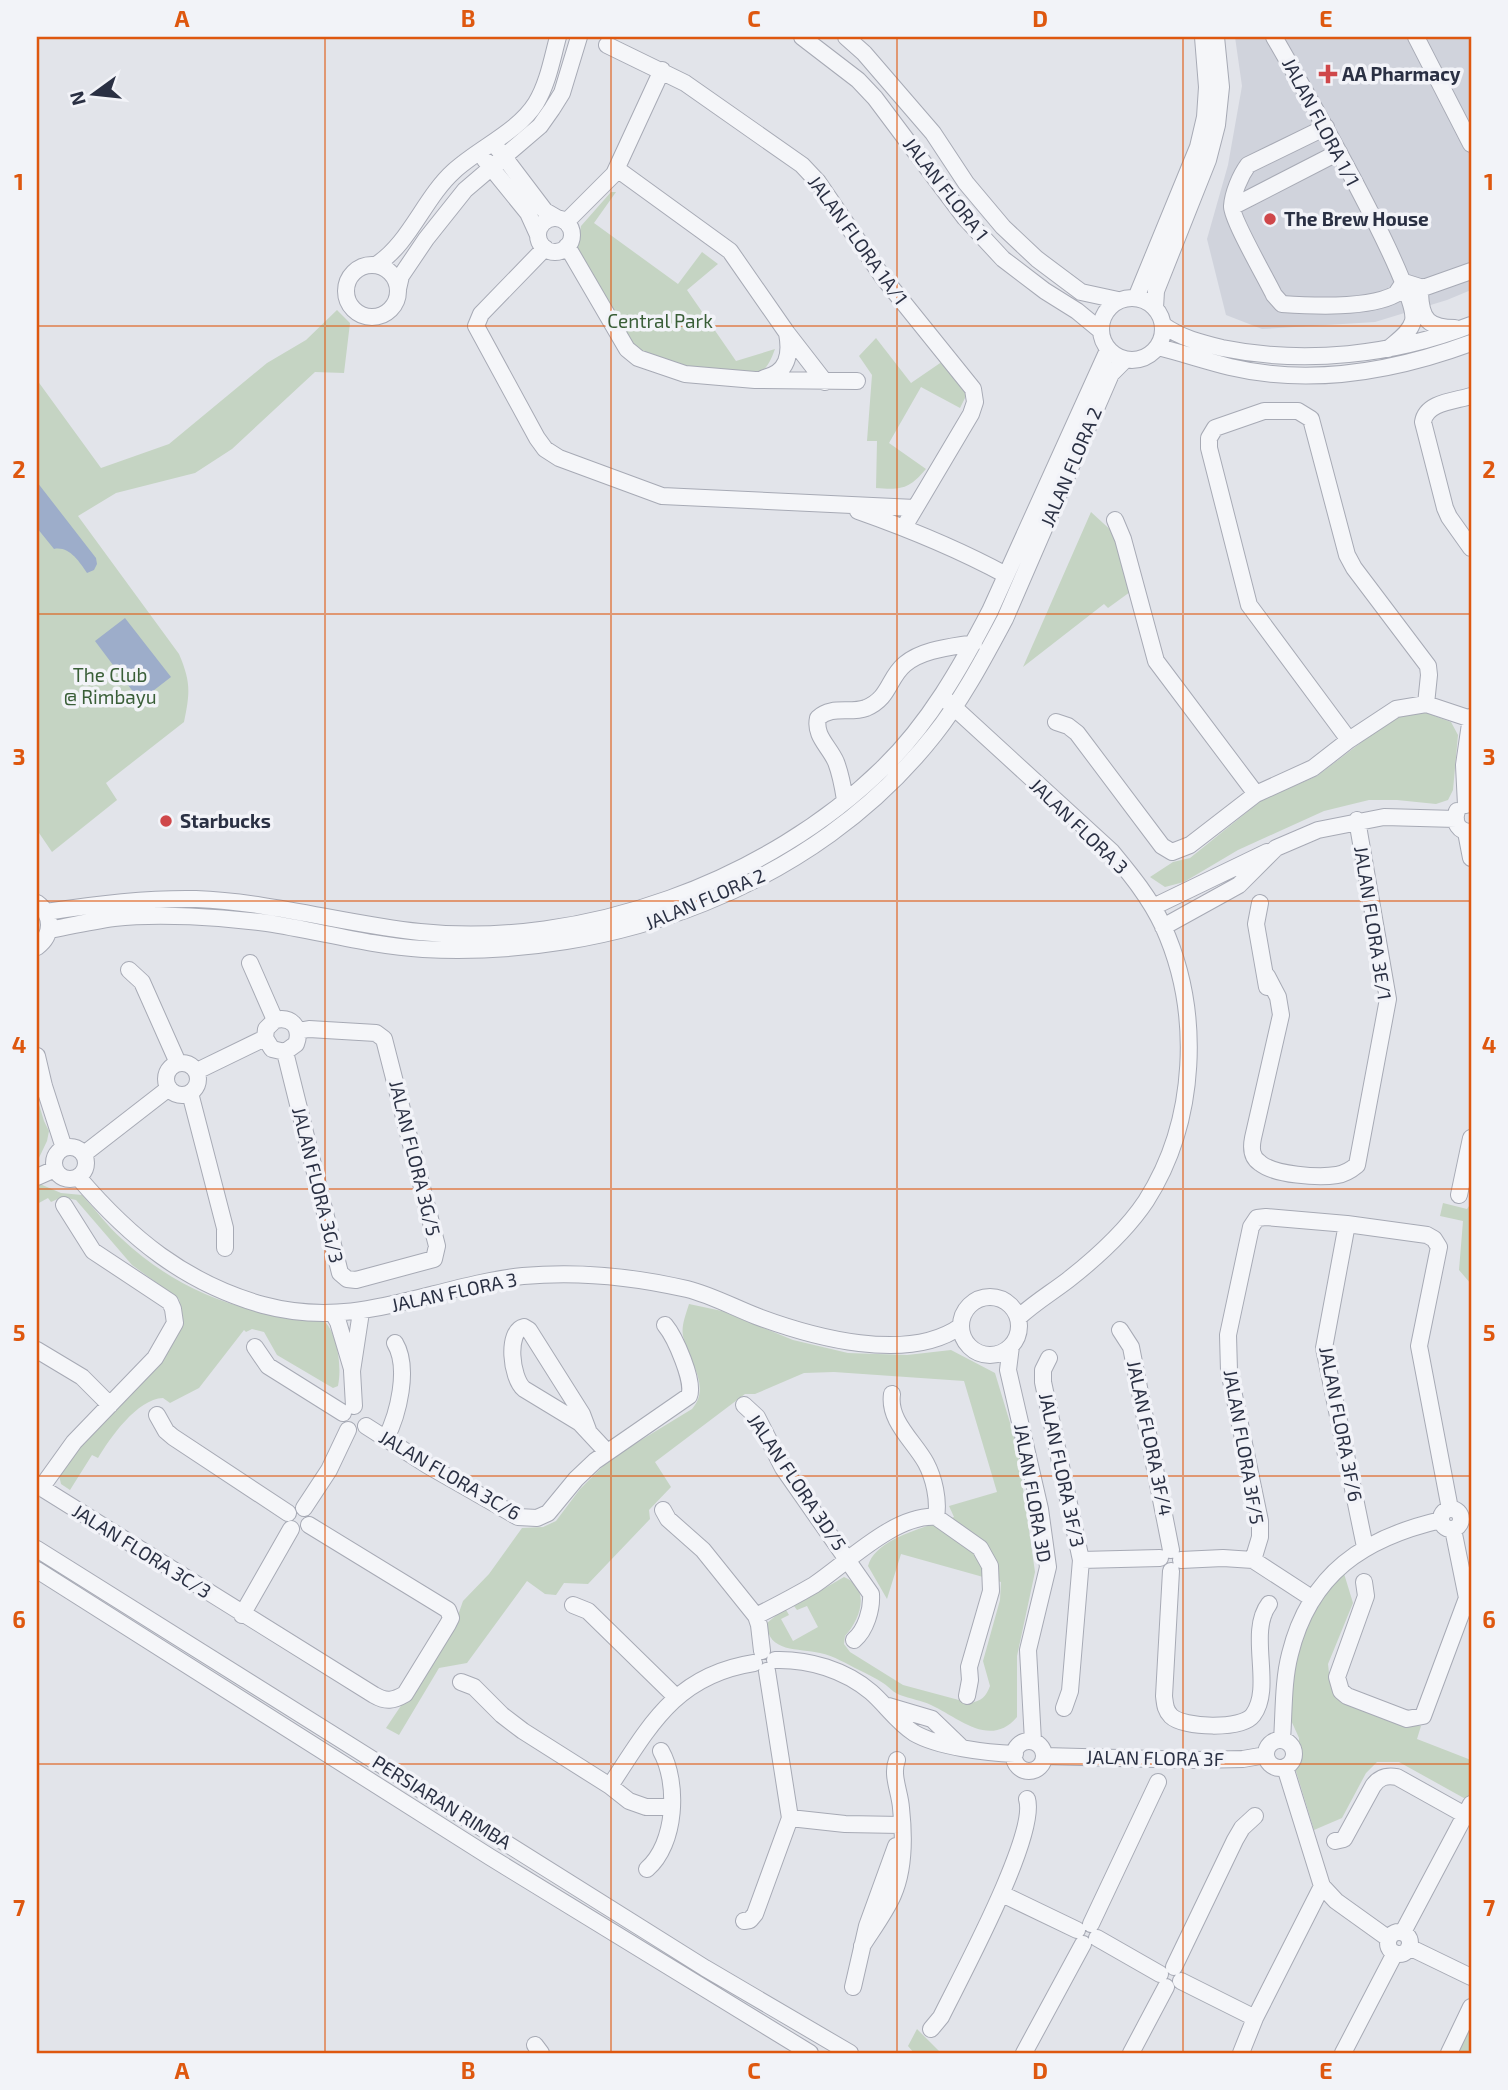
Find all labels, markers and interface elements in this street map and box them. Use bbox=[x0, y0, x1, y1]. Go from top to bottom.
text: A bbox=[174, 4, 190, 32]
text: B bbox=[461, 4, 475, 32]
text: C bbox=[747, 4, 761, 32]
text: D bbox=[1032, 4, 1048, 32]
text: E bbox=[1319, 4, 1333, 32]
street label: JALAN FLORA 1/1 bbox=[1278, 54, 1365, 190]
north arrow bbox=[60, 60, 130, 130]
place label: AA Pharmacy bbox=[1342, 62, 1461, 86]
marker: AA Pharmacy bbox=[1320, 66, 1336, 82]
text: N bbox=[64, 89, 90, 108]
street label: JALAN FLORA 1 bbox=[899, 132, 994, 245]
text: 1 bbox=[14, 167, 24, 195]
text: 1 bbox=[1484, 167, 1494, 195]
street label: JALAN FLORA 1A/1 bbox=[804, 171, 913, 309]
place label: The Brew House bbox=[1284, 207, 1429, 230]
marker: The Brew House bbox=[1262, 211, 1278, 227]
park label: Central Park bbox=[607, 309, 713, 332]
street label: JALAN FLORA 2 bbox=[1035, 403, 1106, 530]
text: 2 bbox=[12, 455, 26, 483]
text: 2 bbox=[1482, 455, 1496, 483]
park label: The Club @ Rimbayu bbox=[63, 663, 157, 708]
text: 3 bbox=[12, 742, 26, 770]
text: 3 bbox=[1482, 742, 1496, 770]
street label: JALAN FLORA 3 bbox=[1025, 773, 1133, 878]
place label: Starbucks bbox=[180, 809, 271, 832]
marker: Starbucks bbox=[158, 813, 174, 829]
street label: JALAN FLORA 3E/1 bbox=[1350, 844, 1397, 1002]
street label: JALAN FLORA 2 bbox=[641, 863, 768, 934]
text: 4 bbox=[12, 1030, 26, 1058]
text: 4 bbox=[1482, 1030, 1496, 1058]
street label: JALAN FLORA 3G/5 bbox=[385, 1078, 446, 1238]
street label: JALAN FLORA 3G/3 bbox=[288, 1104, 349, 1265]
street label: JALAN FLORA 3 bbox=[389, 1267, 519, 1316]
text: 5 bbox=[13, 1318, 25, 1346]
text: 5 bbox=[1483, 1318, 1495, 1346]
street label: JALAN FLORA 3F/6 bbox=[1315, 1344, 1368, 1503]
street label: JALAN FLORA 3F/4 bbox=[1123, 1358, 1178, 1518]
street label: JALAN FLORA 3F/5 bbox=[1220, 1368, 1269, 1526]
street label: JALAN FLORA 3F/3 bbox=[1035, 1391, 1090, 1549]
street label: JALAN FLORA 3D/5 bbox=[743, 1409, 852, 1554]
street label: JALAN FLORA 3D bbox=[1010, 1422, 1057, 1564]
street label: JALAN FLORA 3C/6 bbox=[376, 1425, 525, 1524]
street label: JALAN FLORA 3C/3 bbox=[69, 1499, 216, 1602]
text: 6 bbox=[12, 1605, 26, 1633]
text: 6 bbox=[1482, 1605, 1496, 1633]
street label: JALAN FLORA 3F bbox=[1086, 1745, 1224, 1770]
street label: PERSIARAN RIMBA bbox=[369, 1750, 516, 1854]
text: 7 bbox=[13, 1893, 25, 1921]
text: 7 bbox=[1483, 1893, 1495, 1921]
text: A bbox=[174, 2056, 190, 2084]
text: B bbox=[461, 2056, 475, 2084]
text: C bbox=[747, 2056, 761, 2084]
text: D bbox=[1032, 2056, 1048, 2084]
text: E bbox=[1319, 2056, 1333, 2084]

